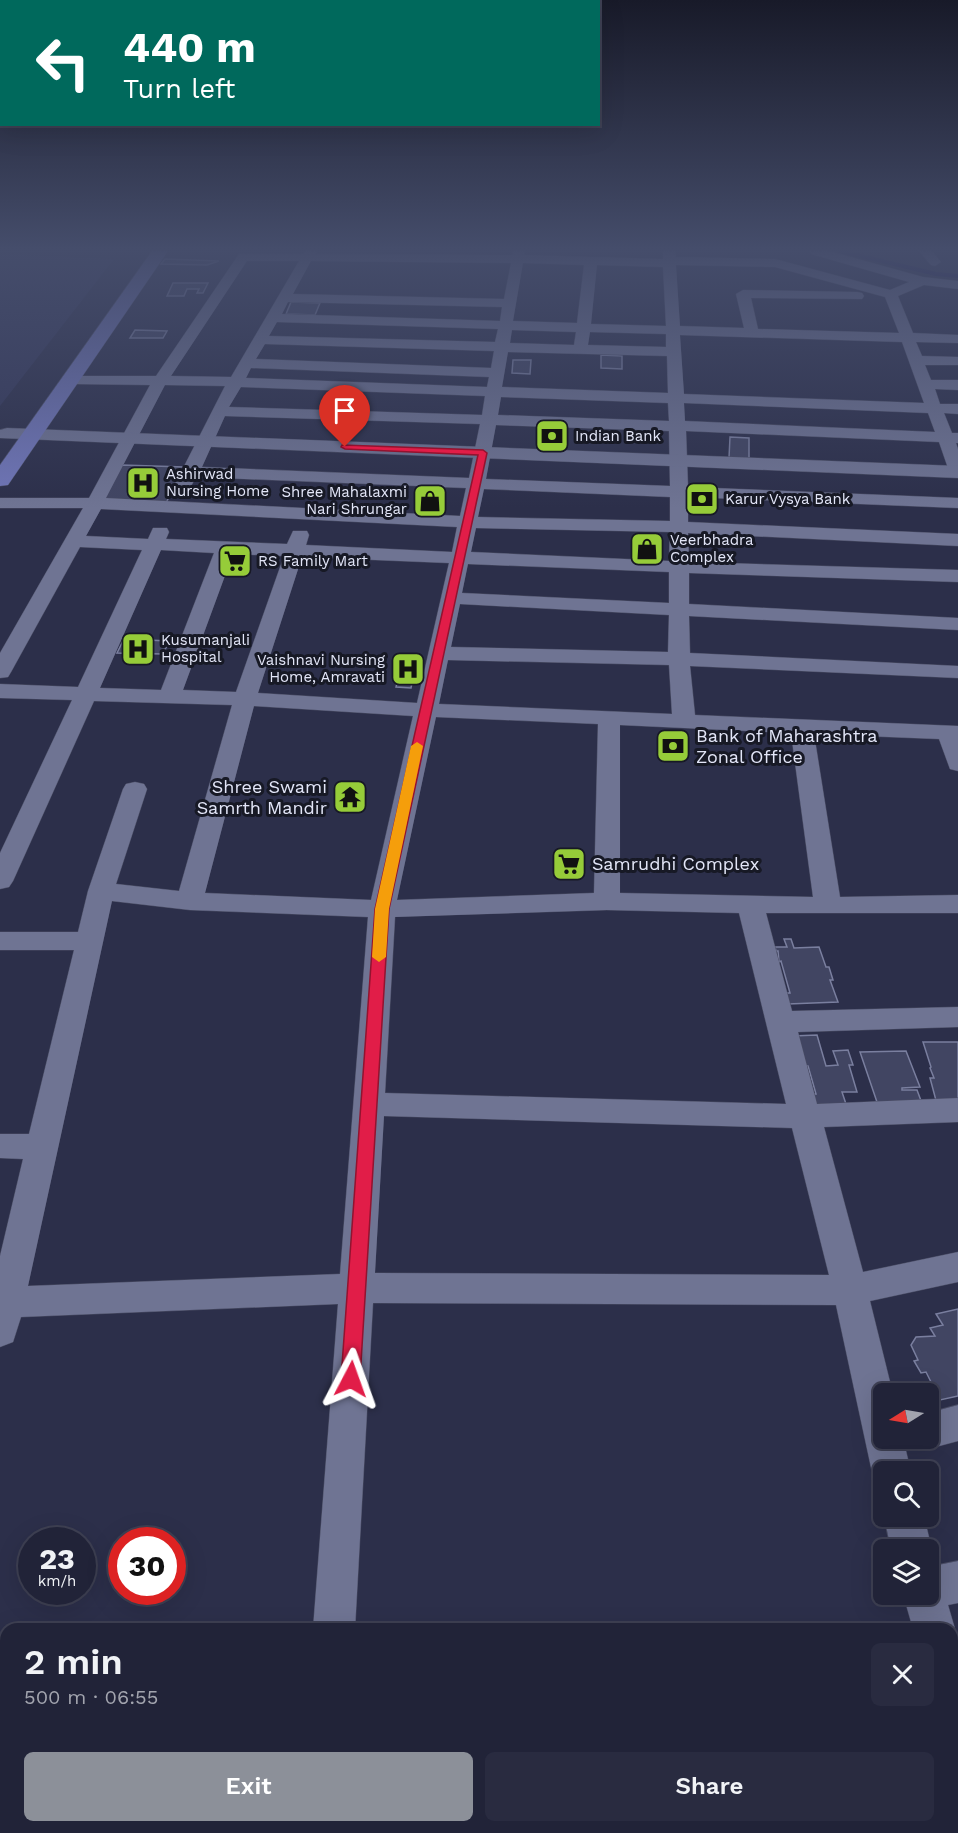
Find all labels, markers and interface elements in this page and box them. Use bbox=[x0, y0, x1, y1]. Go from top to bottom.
text: 440 m bbox=[123, 23, 256, 72]
icon: left bbox=[24, 24, 102, 102]
text: Turn left bbox=[123, 73, 235, 105]
pin bbox=[319, 385, 370, 447]
icon: arrive bbox=[328, 394, 361, 427]
bank icon: Indian Bank bbox=[534, 418, 570, 454]
place label: Indian Bank bbox=[575, 427, 662, 445]
hospital icon: Ashirwad Nursing Home bbox=[125, 465, 161, 501]
place label: Ashirwad Nursing Home bbox=[166, 465, 269, 500]
bank icon: Karur Vysya Bank bbox=[684, 481, 720, 517]
place label: Shree Mahalaxmi Nari Shrungar bbox=[281, 483, 407, 518]
shop icon: Shree Mahalaxmi Nari Shrungar bbox=[412, 483, 448, 519]
place label: Karur Vysya Bank bbox=[725, 490, 851, 508]
shop icon: Veerbhadra Complex bbox=[629, 531, 665, 567]
place label: Veerbhadra Complex bbox=[670, 531, 754, 566]
supermarket icon: RS Family Mart bbox=[217, 543, 253, 579]
place label: RS Family Mart bbox=[258, 552, 368, 570]
hospital icon: Kusumanjali Hospital bbox=[120, 631, 156, 667]
place label: Kusumanjali Hospital bbox=[161, 631, 250, 666]
place label: Vaishnavi Nursing Home, Amravati bbox=[257, 651, 385, 686]
hospital icon: Vaishnavi Nursing Home, Amravati bbox=[390, 651, 426, 687]
place label: Bank of Maharashtra Zonal Office bbox=[696, 725, 878, 767]
bank icon: Bank of Maharashtra Zonal Office bbox=[655, 728, 691, 764]
place label: Shree Swami Samrth Mandir bbox=[197, 776, 327, 818]
temple icon: Shree Swami Samrth Mandir bbox=[332, 779, 368, 815]
supermarket icon: Samrudhi Complex bbox=[551, 846, 587, 882]
place label: Samrudhi Complex bbox=[592, 853, 759, 874]
position arrow bbox=[319, 1347, 383, 1411]
north arrow bbox=[873, 1383, 939, 1449]
map controls bbox=[873, 1383, 939, 1605]
button: search bbox=[873, 1461, 939, 1527]
speed limit sign: 30 bbox=[108, 1527, 186, 1605]
button: layers bbox=[873, 1539, 939, 1605]
text: 23 bbox=[39, 1541, 75, 1576]
text: km/h bbox=[38, 1572, 76, 1590]
text: 2 min bbox=[24, 1641, 123, 1683]
button: close bbox=[871, 1643, 934, 1706]
text: 500 m · 06:55 bbox=[24, 1685, 158, 1709]
button: Exit bbox=[24, 1752, 473, 1821]
button: Share bbox=[485, 1752, 934, 1821]

